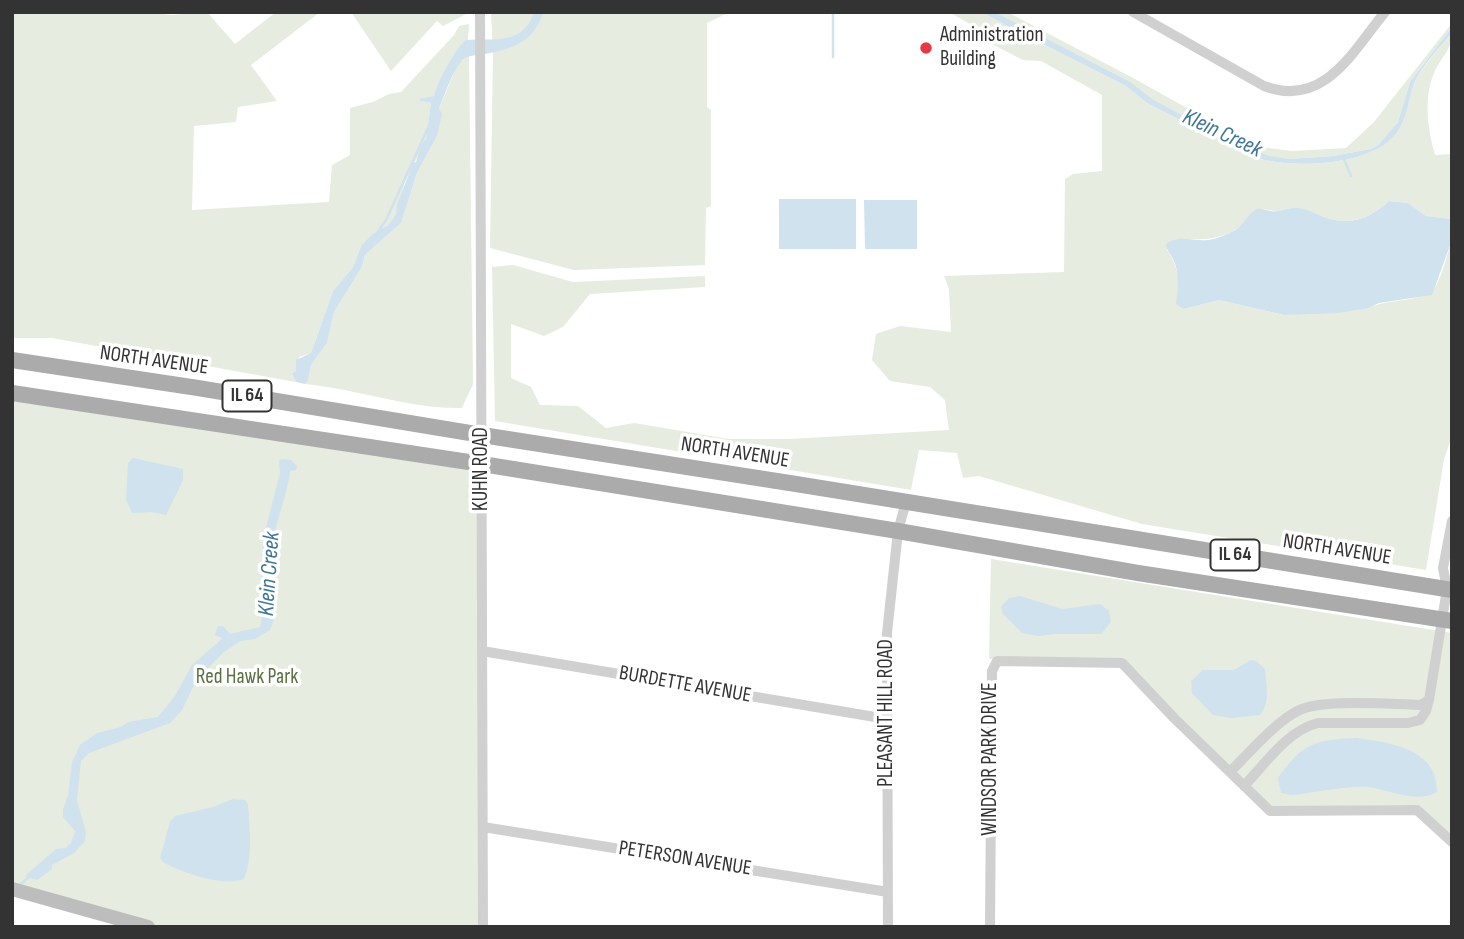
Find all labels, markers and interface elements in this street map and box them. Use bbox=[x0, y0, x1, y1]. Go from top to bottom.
place label: Administration Building bbox=[940, 23, 1043, 73]
marker: Administration Building bbox=[918, 40, 934, 56]
water label: Klein Creek bbox=[1178, 104, 1266, 164]
street label: NORTH AVENUE bbox=[98, 341, 210, 381]
road number: IL 64 bbox=[222, 380, 272, 412]
street label: KUHN ROAD bbox=[469, 427, 495, 511]
street label: NORTH AVENUE bbox=[679, 432, 791, 474]
street label: NORTH AVENUE bbox=[1281, 529, 1393, 571]
water label: Klein Creek bbox=[253, 531, 287, 617]
road number: IL 64 bbox=[1210, 540, 1260, 570]
street label: PLEASANT HILL ROAD bbox=[874, 639, 900, 787]
street label: BURDETTE AVENUE bbox=[617, 661, 753, 709]
park label: Red Hawk Park bbox=[196, 665, 298, 691]
street label: WINDSOR PARK DRIVE bbox=[978, 682, 1004, 836]
street label: PETERSON AVENUE bbox=[617, 836, 753, 882]

